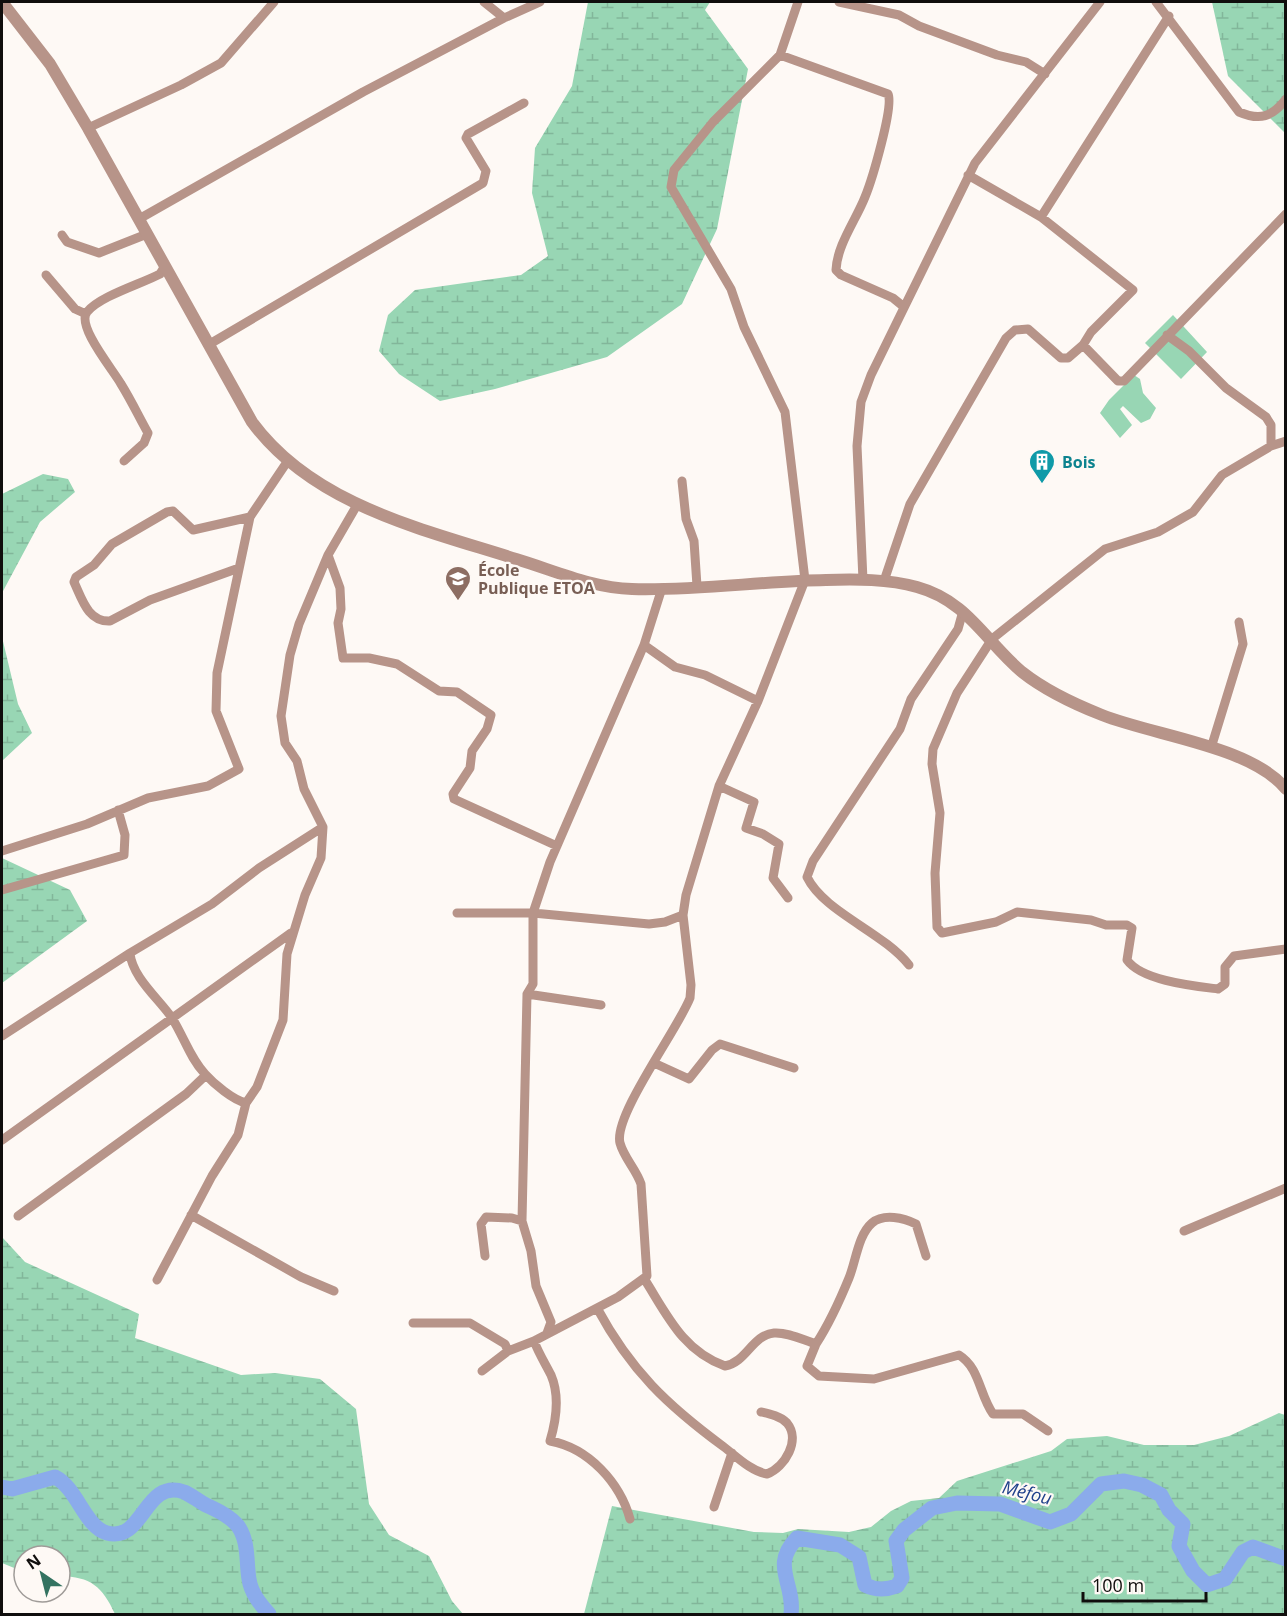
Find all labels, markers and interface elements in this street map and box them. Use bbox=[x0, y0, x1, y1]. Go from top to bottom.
building icon: Bois bbox=[1027, 447, 1057, 485]
place label: Bois bbox=[1062, 451, 1096, 473]
place label: École Publique ETOA bbox=[478, 559, 596, 599]
school or university icon: École Publique ETOA bbox=[443, 564, 473, 602]
water label: Méfou bbox=[1000, 1474, 1054, 1510]
north arrow bbox=[12, 1544, 72, 1604]
text: N bbox=[22, 1549, 45, 1574]
scale bar bbox=[1083, 1565, 1206, 1603]
text: 100 m bbox=[1092, 1573, 1144, 1597]

